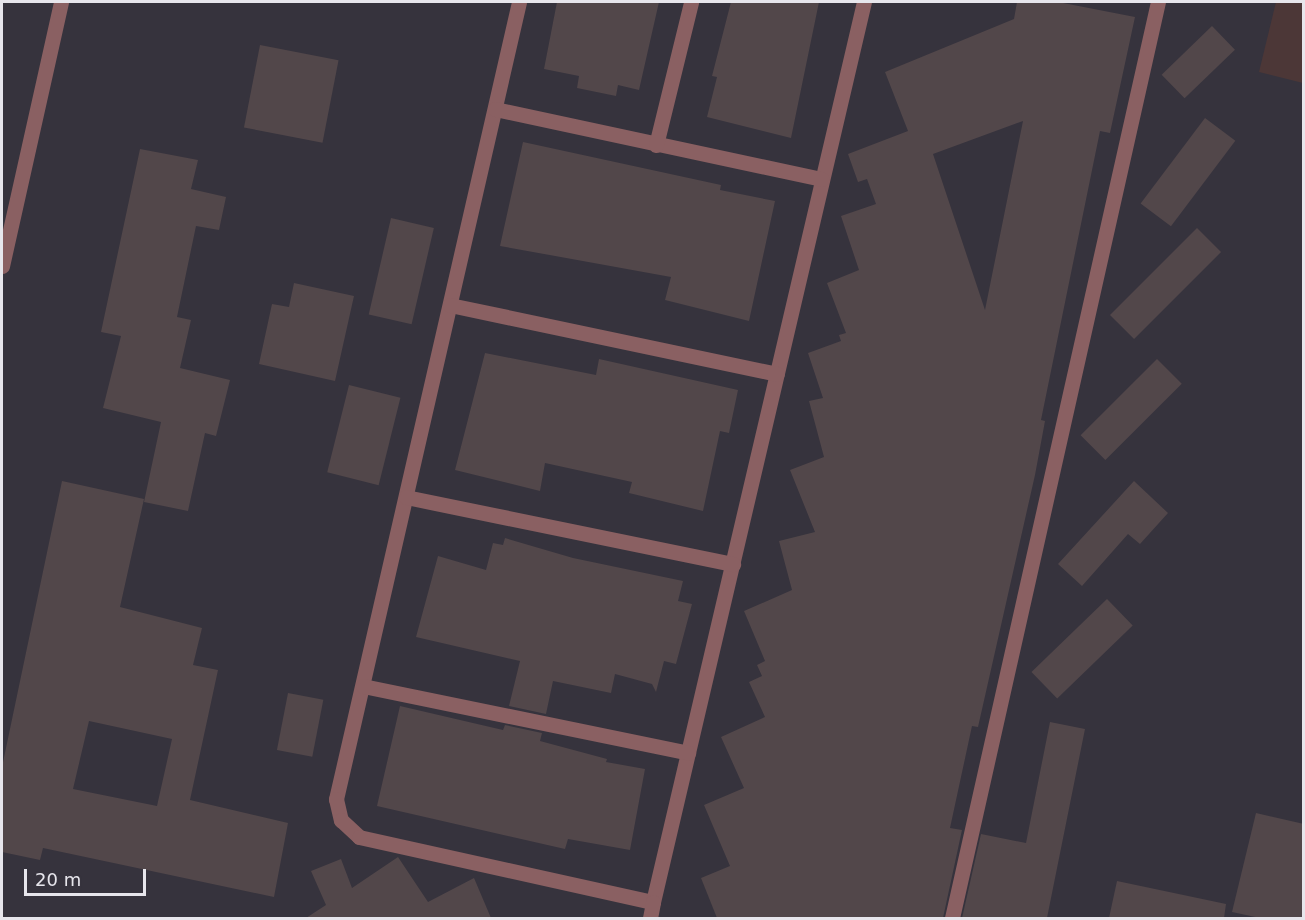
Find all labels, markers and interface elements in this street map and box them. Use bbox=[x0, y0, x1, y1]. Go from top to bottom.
scale bar bbox=[27, 857, 148, 895]
text: 20 m bbox=[35, 869, 81, 890]

